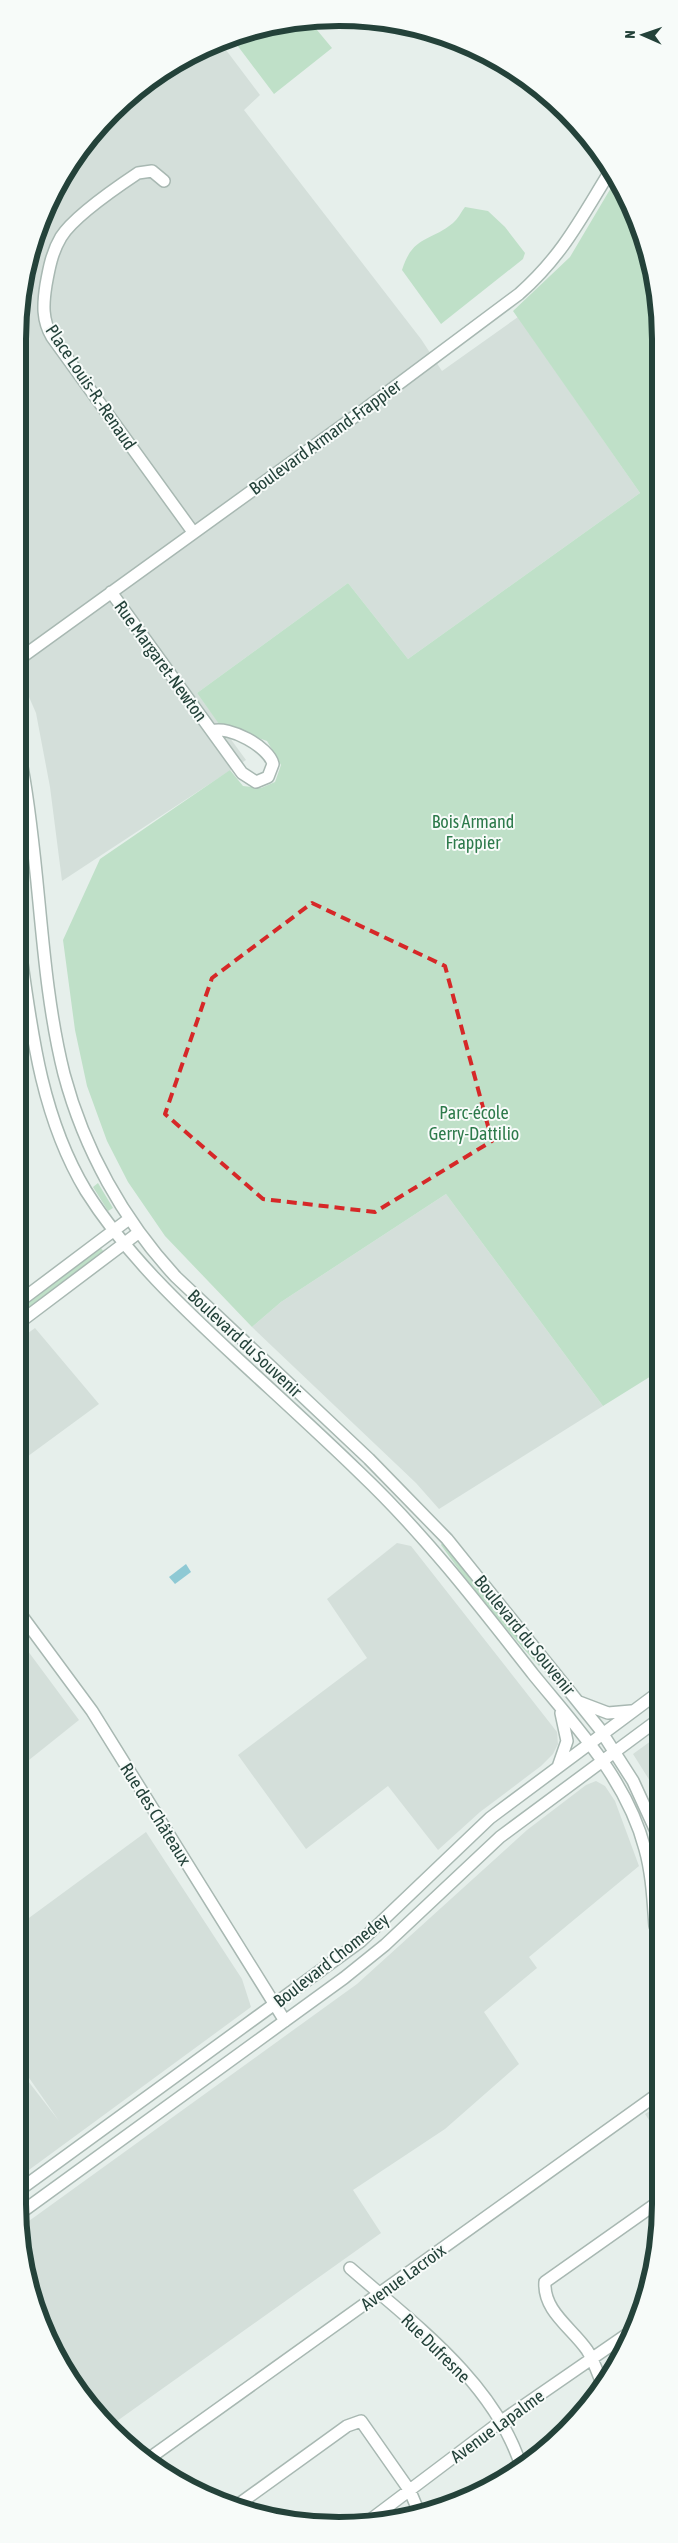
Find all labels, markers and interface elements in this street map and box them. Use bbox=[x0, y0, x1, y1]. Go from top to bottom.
north arrow bbox=[618, 10, 668, 60]
text: N bbox=[622, 30, 638, 39]
street label: Place Louis-R.-Renaud bbox=[41, 320, 141, 454]
street label: Boulevard Armand-Frappier bbox=[245, 375, 405, 499]
street label: Rue Margaret-Newton bbox=[110, 597, 212, 725]
park label: Bois Armand Frappier bbox=[432, 811, 514, 853]
park label: Parc-école Gerry-Dattilio bbox=[429, 1102, 519, 1144]
street label: Boulevard du Souvenir bbox=[184, 1285, 307, 1402]
street label: Boulevard du Souvenir bbox=[470, 1571, 580, 1700]
street label: Rue des Châteaux bbox=[116, 1759, 196, 1869]
street label: Boulevard Chomedey bbox=[269, 1908, 393, 2012]
street label: Avenue Lacroix bbox=[357, 2239, 449, 2315]
street label: Rue Dufresne bbox=[397, 2309, 475, 2387]
street label: Avenue Lapalme bbox=[446, 2385, 548, 2467]

